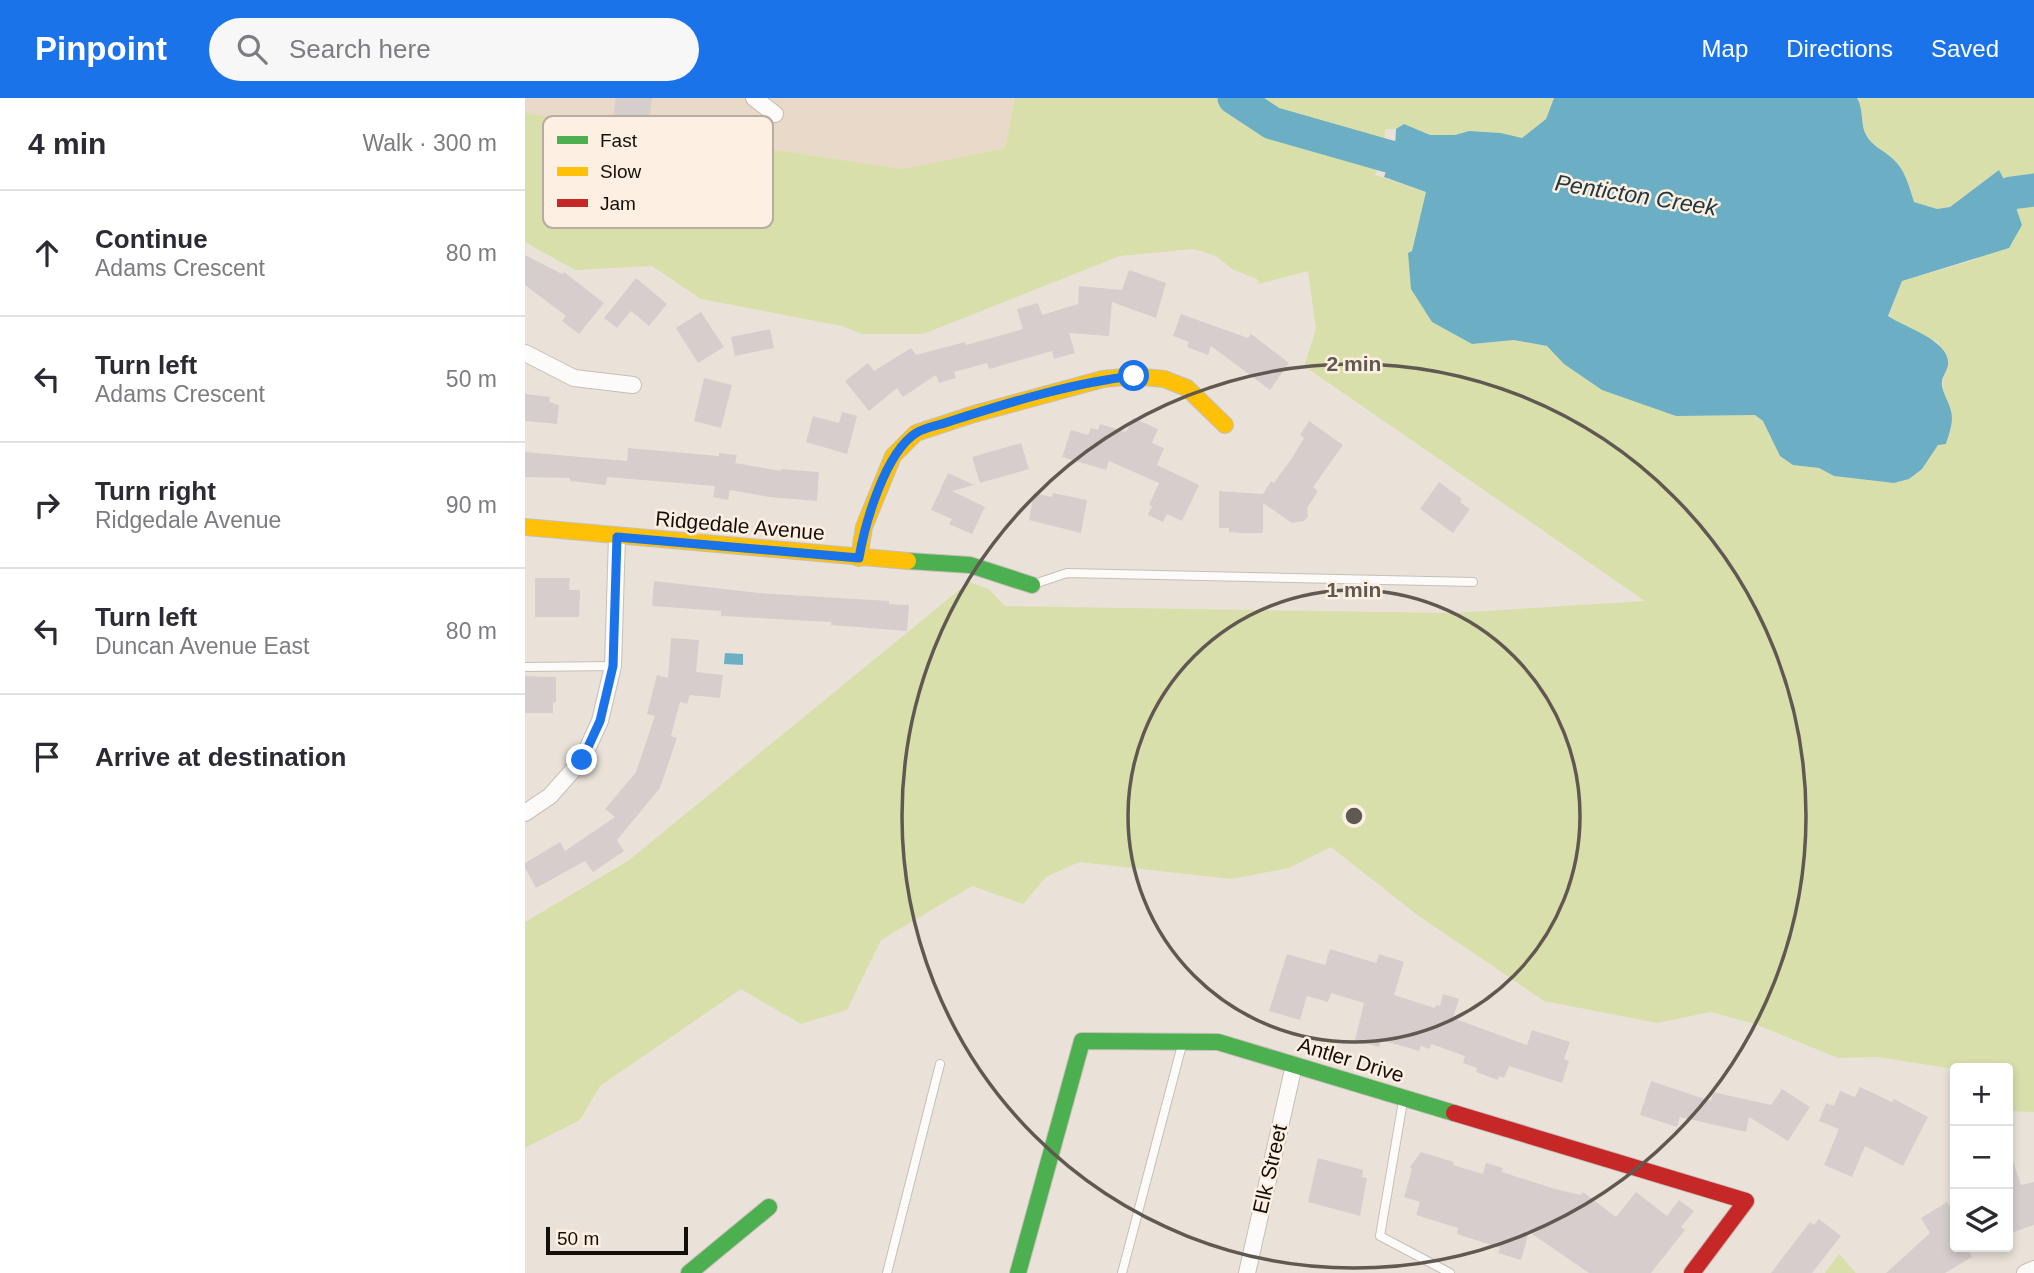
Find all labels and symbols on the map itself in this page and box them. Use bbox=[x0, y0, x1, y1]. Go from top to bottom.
legend bbox=[543, 116, 773, 228]
text: Fast bbox=[600, 130, 638, 151]
text: Slow bbox=[600, 161, 641, 182]
water label: Penticton Creek bbox=[1553, 169, 1720, 221]
text: Jam bbox=[600, 193, 636, 214]
text: 2 min bbox=[1327, 352, 1381, 375]
route start bbox=[1118, 360, 1149, 391]
street label: Ridgedale Avenue bbox=[654, 507, 826, 544]
text: 1 min bbox=[1327, 578, 1381, 601]
route end bbox=[566, 744, 597, 775]
centre of rings bbox=[1342, 804, 1366, 828]
street label: Antler Drive bbox=[1295, 1032, 1407, 1087]
street label: Elk Street bbox=[1248, 1122, 1291, 1216]
scale bar bbox=[546, 1224, 688, 1256]

